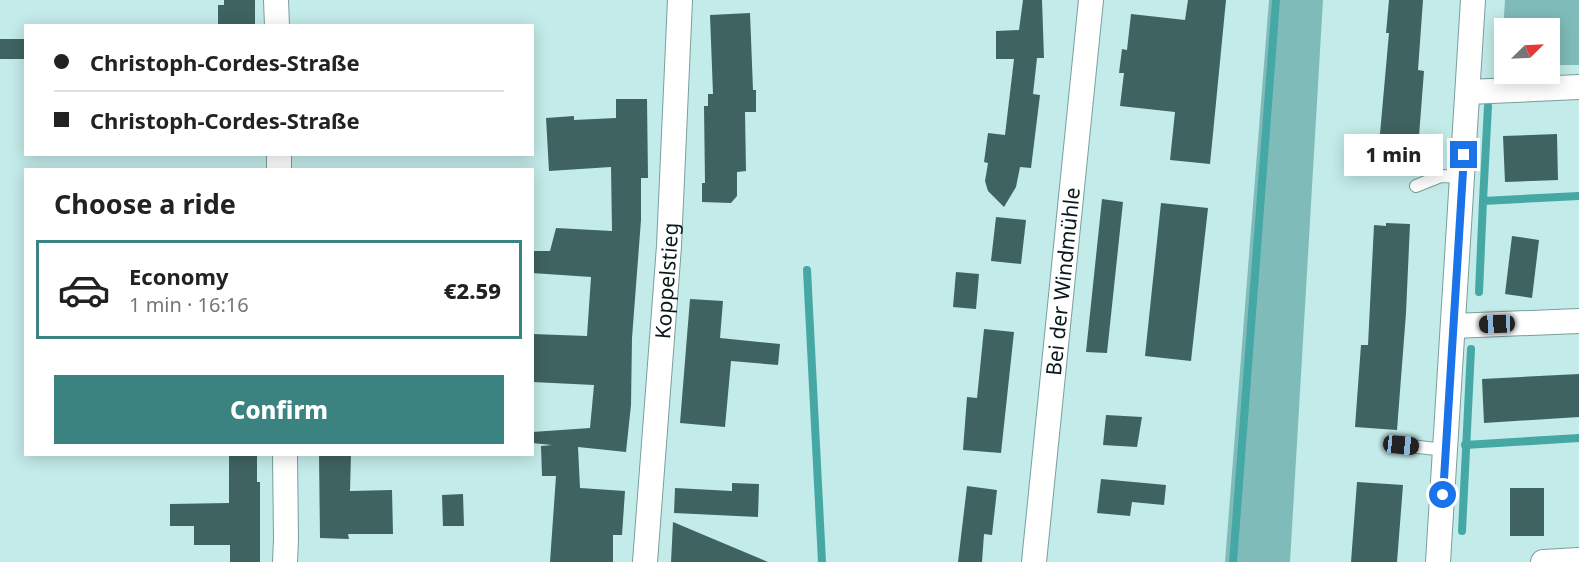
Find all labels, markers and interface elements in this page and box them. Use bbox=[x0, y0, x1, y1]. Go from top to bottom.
north arrow bbox=[1494, 18, 1560, 84]
map controls bbox=[1494, 18, 1560, 84]
text: Christoph-Cordes-Straße bbox=[90, 47, 360, 77]
text: Christoph-Cordes-Straße bbox=[90, 105, 360, 135]
callout: 1 min bbox=[1344, 134, 1443, 176]
text: 1 min bbox=[1366, 141, 1421, 168]
route end bbox=[1450, 141, 1477, 168]
text: Choose a ride bbox=[54, 185, 236, 222]
street label: Bei der Windmühle bbox=[1039, 186, 1086, 377]
street label: Koppelstieg bbox=[648, 222, 684, 340]
text: Economy bbox=[129, 261, 228, 291]
icon: car bbox=[57, 263, 111, 317]
text: €2.59 bbox=[444, 275, 501, 305]
text: 1 min · 16:16 bbox=[129, 291, 249, 318]
car bbox=[1479, 314, 1515, 334]
button: Confirm bbox=[54, 375, 504, 444]
car bbox=[1382, 434, 1420, 456]
route start bbox=[1429, 481, 1456, 508]

